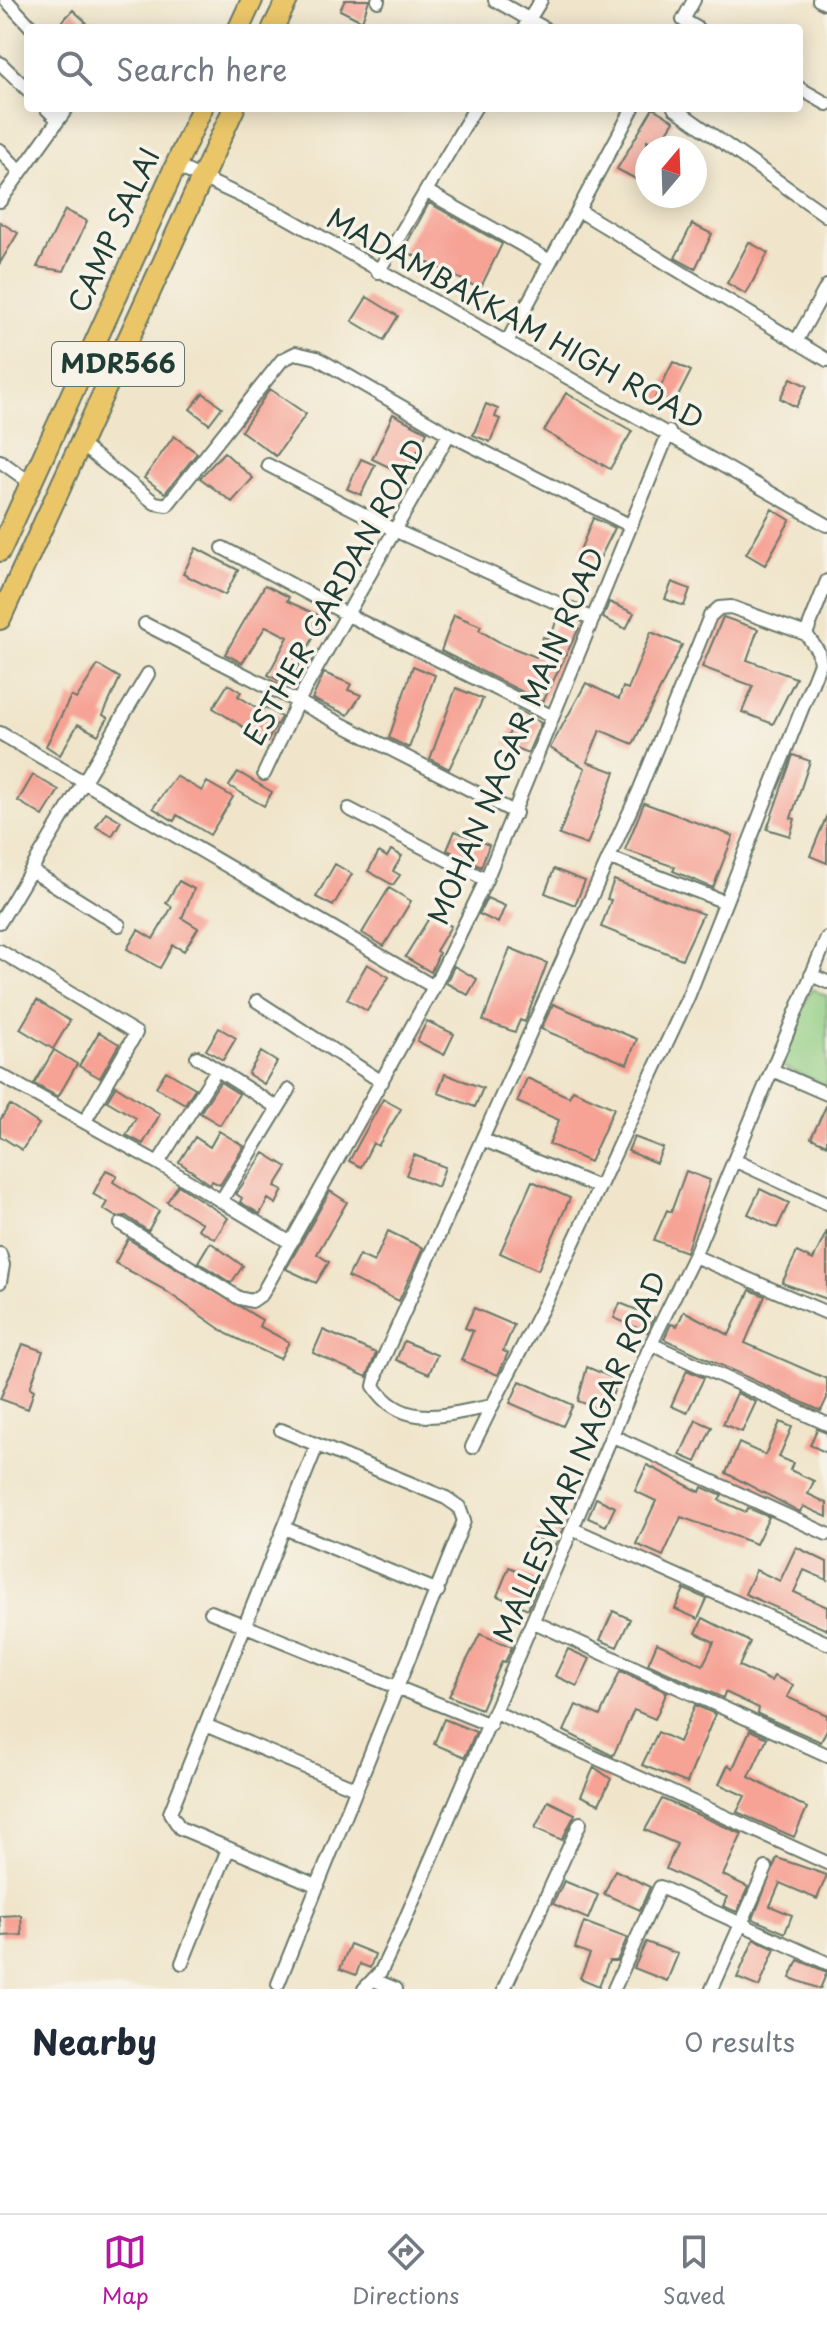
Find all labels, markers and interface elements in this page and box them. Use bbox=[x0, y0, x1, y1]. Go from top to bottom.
search box bbox=[24, 24, 803, 112]
icon: search bbox=[52, 46, 96, 90]
text: Search here bbox=[116, 46, 288, 91]
north arrow bbox=[635, 136, 707, 208]
street label: CAMP SALAI bbox=[56, 140, 170, 319]
street label: MADAMBAKKAM HIGH ROAD bbox=[319, 196, 712, 440]
road number: MDR566 bbox=[52, 342, 184, 386]
street label: ESTHER GARDAN ROAD bbox=[231, 430, 436, 753]
street label: MOHAN NAGAR MAIN ROAD bbox=[415, 540, 614, 931]
street label: MALLESWARI NAGAR ROAD bbox=[481, 1264, 676, 1649]
text: Nearby bbox=[32, 2015, 157, 2067]
text: 0 results bbox=[684, 2022, 795, 2061]
tab: Map bbox=[102, 2230, 149, 2311]
tab: Directions bbox=[352, 2230, 459, 2311]
tab: Saved bbox=[663, 2230, 725, 2311]

